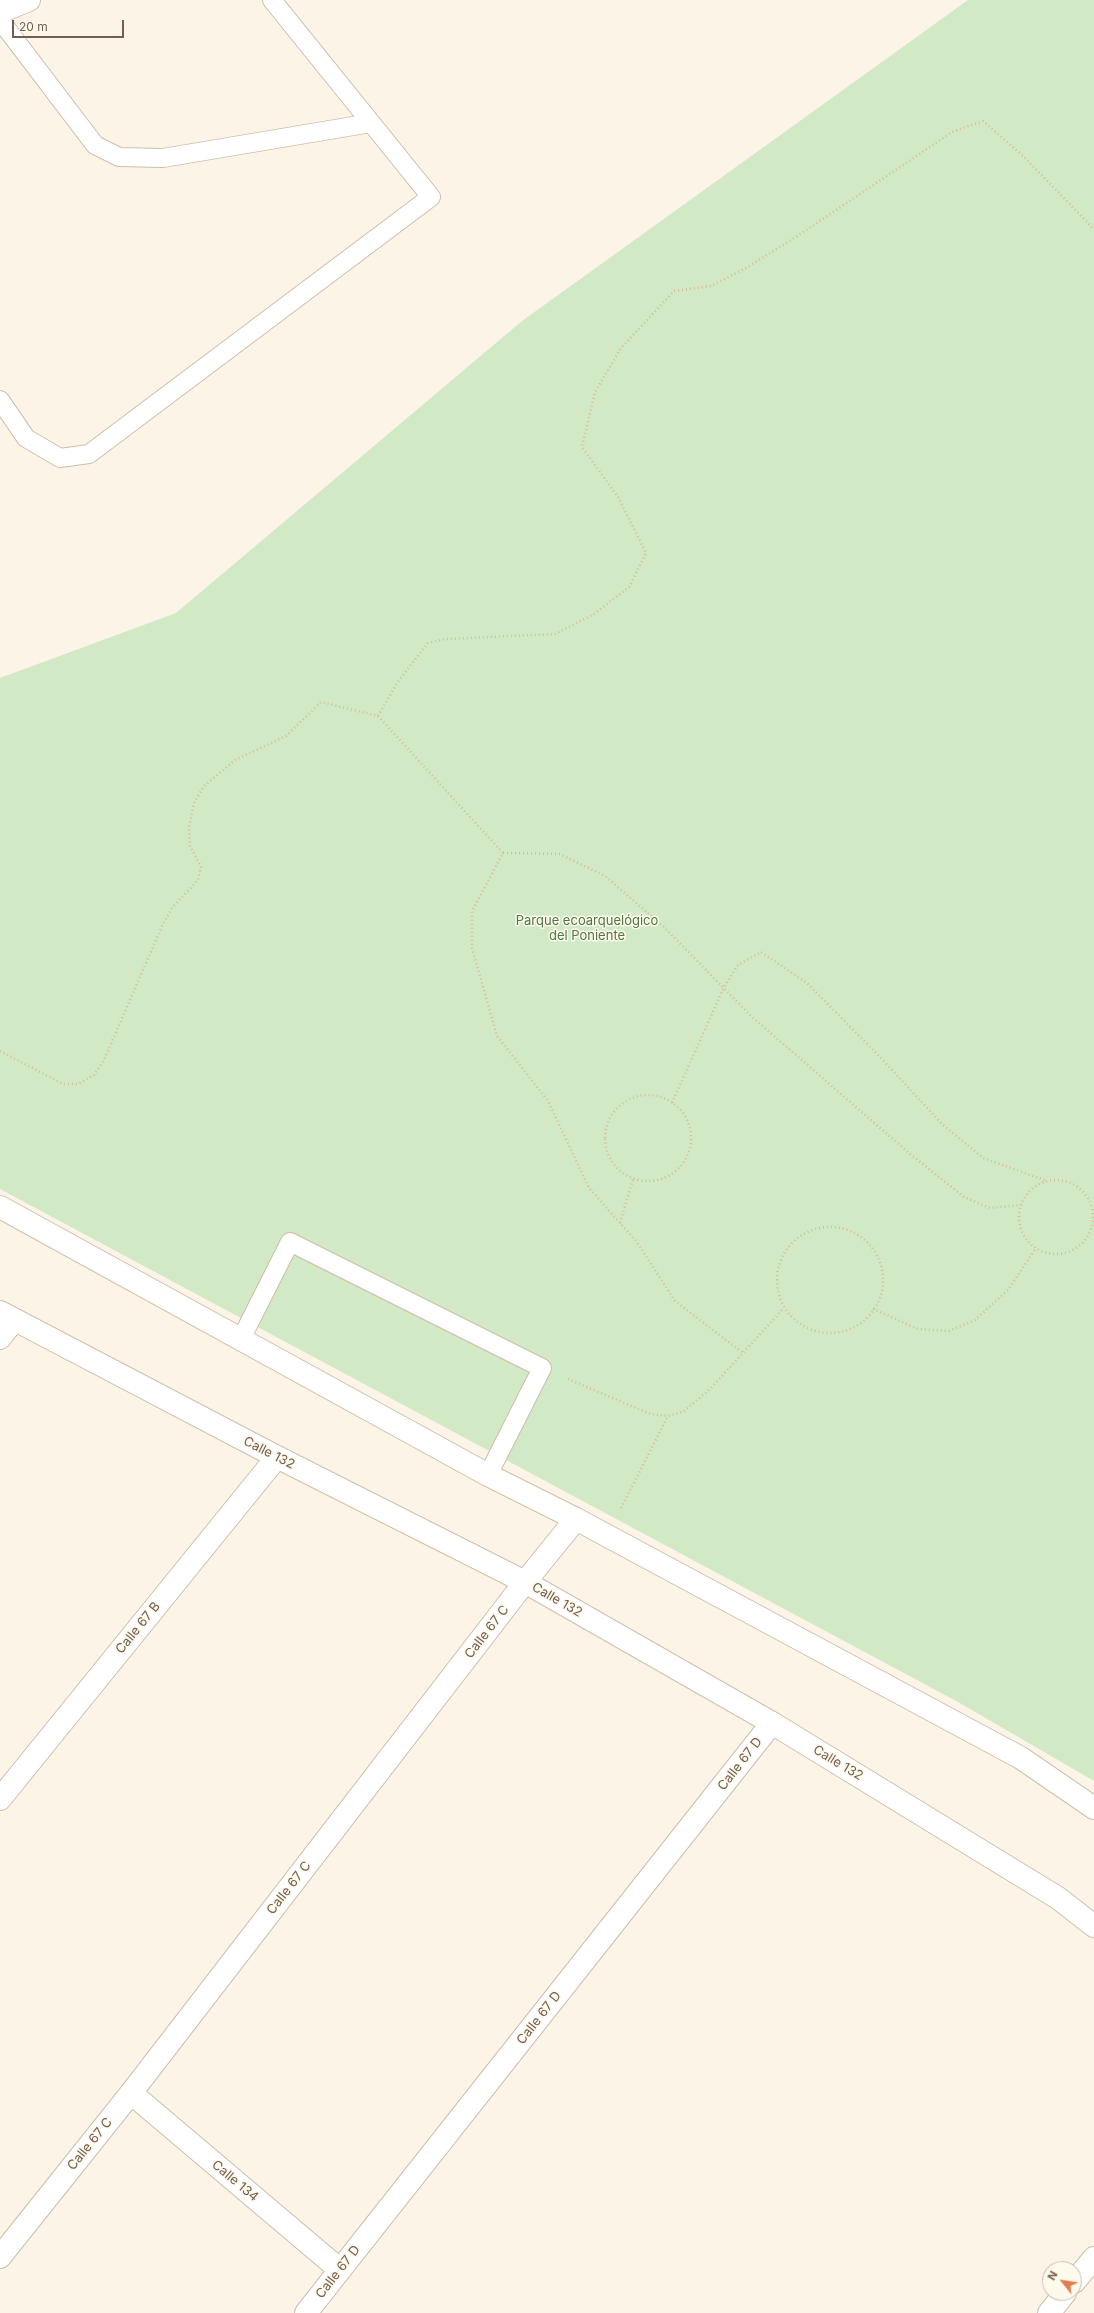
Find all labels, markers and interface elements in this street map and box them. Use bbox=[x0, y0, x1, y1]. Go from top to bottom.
scale bar bbox=[14, 12, 126, 38]
text: 20 m bbox=[19, 19, 48, 34]
park label: Parque ecoarquelógico del Poniente bbox=[516, 913, 658, 944]
street label: Calle 132 bbox=[241, 1433, 297, 1473]
street label: Calle 132 bbox=[529, 1579, 585, 1621]
street label: Calle 67 B bbox=[112, 1599, 164, 1657]
street label: Calle 67 C bbox=[461, 1602, 513, 1662]
street label: Calle 67 D bbox=[715, 1734, 765, 1794]
street label: Calle 132 bbox=[810, 1742, 866, 1784]
street label: Calle 67 C bbox=[263, 1858, 315, 1918]
street label: Calle 67 D bbox=[514, 1988, 564, 2048]
street label: Calle 67 C bbox=[64, 2115, 116, 2173]
street label: Calle 134 bbox=[209, 2157, 261, 2205]
street label: Calle 67 D bbox=[313, 2242, 363, 2302]
north arrow bbox=[1042, 2261, 1082, 2301]
text: N bbox=[1044, 2268, 1061, 2283]

